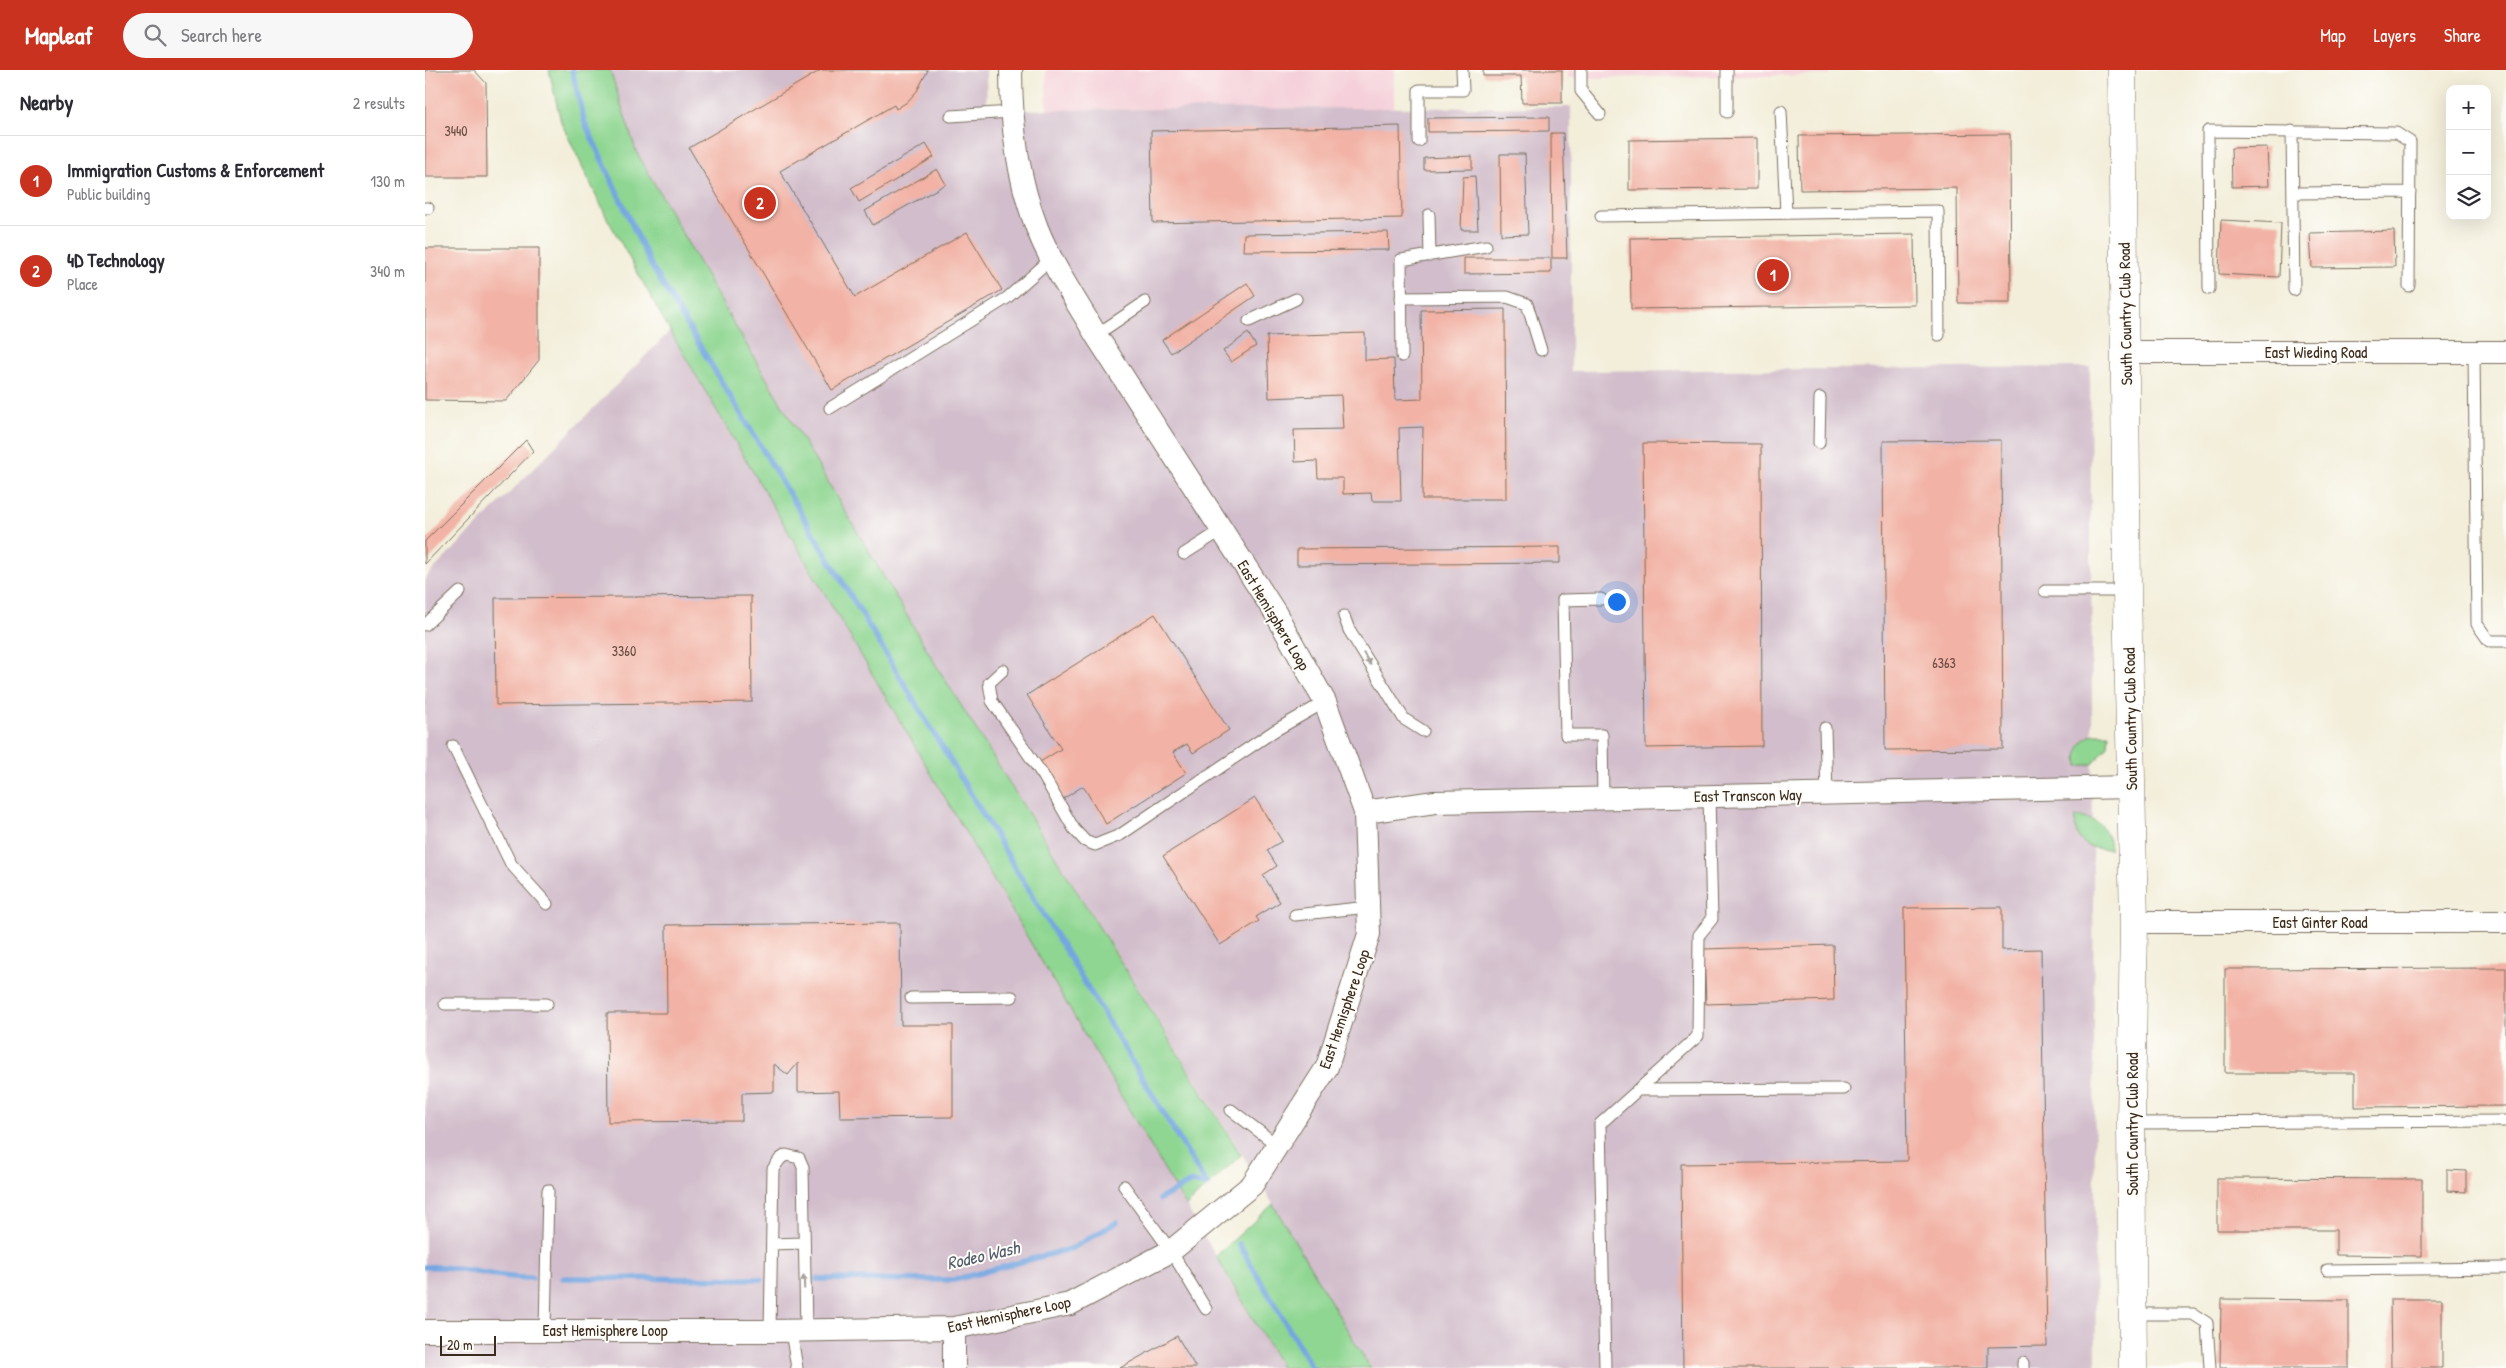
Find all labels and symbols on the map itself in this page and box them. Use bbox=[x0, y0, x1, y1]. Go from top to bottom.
house number: 3440 bbox=[444, 121, 468, 140]
pin: 2 bbox=[744, 184, 776, 222]
street label: South Country Club Road bbox=[2113, 242, 2137, 386]
pin: 1 bbox=[1757, 256, 1789, 294]
street label: East Wieding Road bbox=[2265, 341, 2367, 363]
street label: East Hemisphere Loop bbox=[1232, 556, 1316, 674]
your location bbox=[1604, 589, 1630, 615]
house number: 3360 bbox=[612, 641, 636, 660]
street label: South Country Club Road bbox=[2118, 647, 2142, 791]
one-way arrow bbox=[1362, 652, 1371, 666]
house number: 6363 bbox=[1932, 653, 1956, 672]
street label: East Transcon Way bbox=[1694, 783, 1803, 807]
street label: East Ginter Road bbox=[2272, 911, 2368, 933]
street label: East Hemisphere Loop bbox=[1313, 946, 1375, 1072]
street label: South Country Club Road bbox=[2121, 1053, 2143, 1195]
water label: Rodeo Wash bbox=[944, 1234, 1023, 1275]
one-way arrow bbox=[800, 1274, 808, 1290]
street label: East Hemisphere Loop bbox=[946, 1290, 1073, 1338]
street label: East Hemisphere Loop bbox=[542, 1319, 668, 1341]
scale bar bbox=[440, 1333, 496, 1356]

